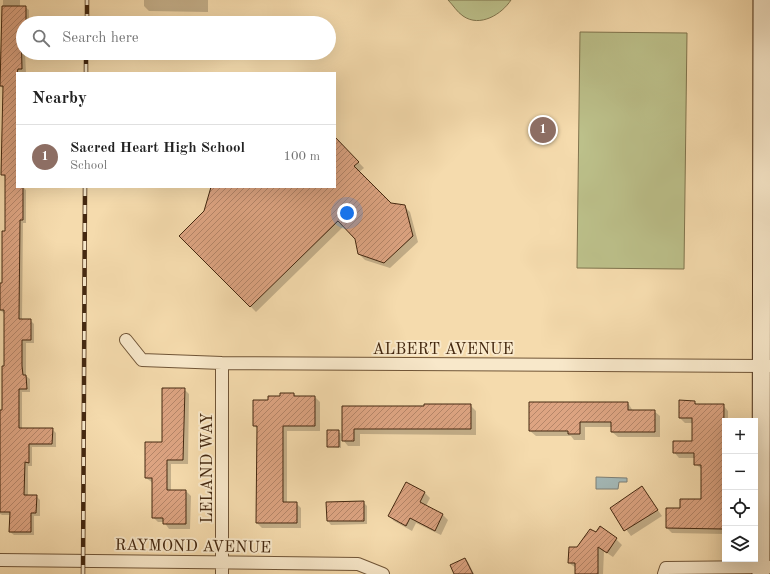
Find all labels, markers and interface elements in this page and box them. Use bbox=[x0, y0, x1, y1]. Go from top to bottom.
search box bbox=[16, 16, 336, 60]
icon: search bbox=[30, 27, 52, 49]
text: Search here bbox=[62, 31, 139, 46]
text: Nearby bbox=[32, 90, 87, 107]
pin: 1 bbox=[530, 115, 556, 145]
text: Sacred Heart High School bbox=[70, 141, 245, 156]
text: 1 bbox=[41, 150, 49, 163]
text: 100 m bbox=[283, 150, 320, 163]
text: School bbox=[70, 159, 107, 172]
your location bbox=[337, 203, 357, 223]
street label: ALBERT AVENUE bbox=[372, 342, 514, 358]
street label: LELAND WAY bbox=[200, 412, 216, 523]
map controls bbox=[722, 418, 758, 562]
button: + bbox=[722, 418, 758, 454]
button: − bbox=[722, 454, 758, 490]
button: locate bbox=[722, 490, 758, 526]
button: layers bbox=[722, 526, 758, 562]
street label: RAYMOND AVENUE bbox=[115, 538, 271, 556]

